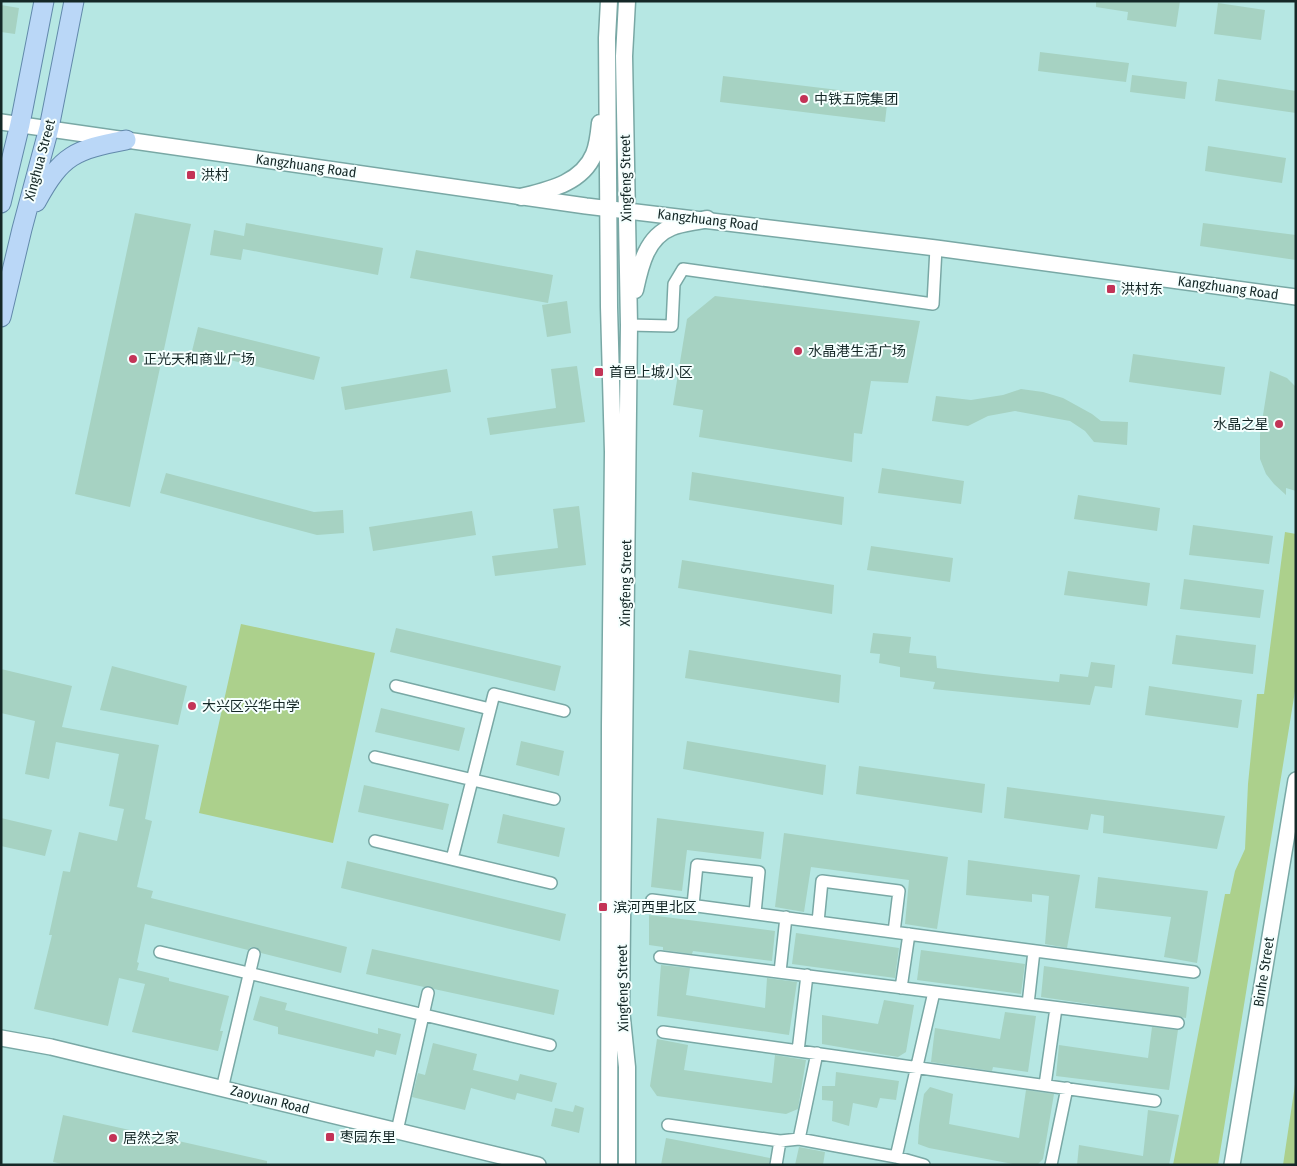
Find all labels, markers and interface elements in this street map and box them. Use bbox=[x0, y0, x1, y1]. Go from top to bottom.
place label: 中铁五院集团 bbox=[814, 91, 898, 108]
marker: 中铁五院集团 bbox=[798, 93, 810, 105]
street label: Xinghua Street bbox=[21, 117, 59, 203]
street label: Xingfeng Street bbox=[617, 134, 635, 222]
street label: Kangzhuang Road bbox=[255, 151, 357, 181]
place label: 洪村 bbox=[201, 167, 229, 184]
marker: 洪村 bbox=[185, 169, 197, 181]
street label: Kangzhuang Road bbox=[657, 205, 759, 235]
street label: Kangzhuang Road bbox=[1177, 273, 1279, 303]
place label: 洪村东 bbox=[1121, 281, 1163, 298]
marker: 洪村东 bbox=[1105, 283, 1117, 295]
place label: 水晶港生活广场 bbox=[808, 343, 906, 360]
marker: 水晶港生活广场 bbox=[792, 345, 804, 357]
place label: 正光天和商业广场 bbox=[143, 351, 255, 368]
marker: 正光天和商业广场 bbox=[127, 353, 139, 365]
place label: 首邑上城小区 bbox=[609, 364, 693, 381]
marker: 首邑上城小区 bbox=[593, 366, 605, 378]
place label: 水晶之星 bbox=[1213, 416, 1269, 433]
marker: 水晶之星 bbox=[1273, 418, 1285, 430]
street label: Xingfeng Street bbox=[617, 539, 635, 627]
place label: 大兴区兴华中学 bbox=[202, 698, 300, 715]
marker: 大兴区兴华中学 bbox=[186, 700, 198, 712]
place label: 滨河西里北区 bbox=[613, 899, 697, 916]
marker: 滨河西里北区 bbox=[597, 901, 609, 913]
street label: Binhe Street bbox=[1250, 935, 1278, 1008]
street label: Xingfeng Street bbox=[614, 944, 632, 1032]
street label: Zaoyuan Road bbox=[229, 1082, 311, 1118]
place label: 枣园东里 bbox=[340, 1129, 396, 1146]
place label: 居然之家 bbox=[123, 1130, 179, 1147]
marker: 枣园东里 bbox=[324, 1131, 336, 1143]
marker: 居然之家 bbox=[107, 1132, 119, 1144]

